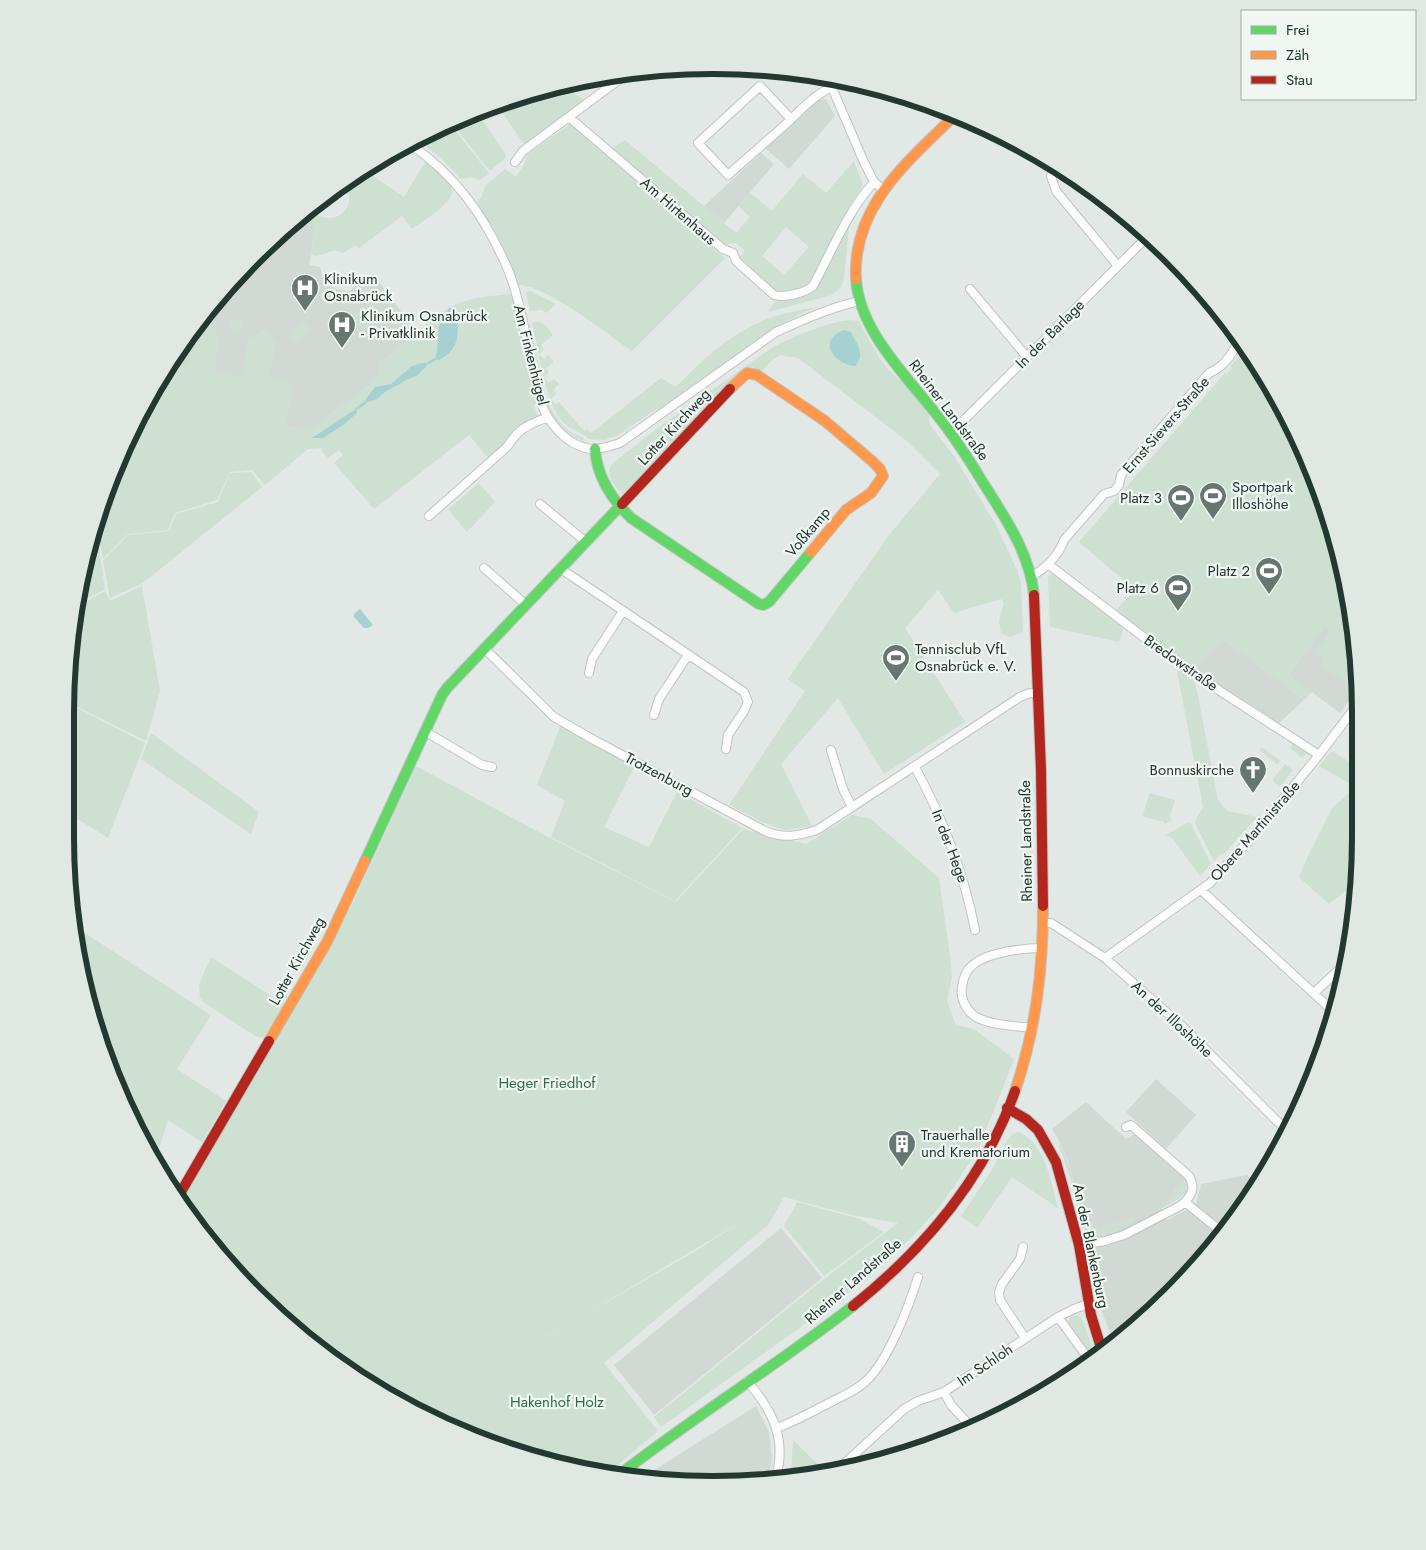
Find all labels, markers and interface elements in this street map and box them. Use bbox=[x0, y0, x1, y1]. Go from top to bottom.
legend bbox=[1241, 10, 1416, 100]
text: Frei bbox=[1286, 19, 1310, 41]
text: Zäh bbox=[1286, 44, 1309, 66]
text: Stau bbox=[1286, 69, 1313, 91]
street label: Am Hirtenhaus bbox=[635, 172, 721, 250]
place label: Klinikum Osnabrück bbox=[324, 268, 393, 307]
hospital icon: Klinikum Osnabrück bbox=[290, 273, 320, 312]
street label: In der Barlage bbox=[1011, 294, 1090, 373]
street label: Am Finkenhügel bbox=[508, 302, 554, 408]
place label: Klinikum Osnabrück - Privatklinik bbox=[361, 305, 488, 344]
hospital icon: Klinikum Osnabrück - Privatklinik bbox=[327, 310, 357, 349]
street label: Rheiner Landstraße bbox=[904, 355, 995, 465]
street label: Ernst-Sievers-Straße bbox=[1118, 371, 1215, 478]
street label: Lotter Kirchweg bbox=[633, 384, 715, 470]
place label: Sportpark Illoshöhe bbox=[1232, 476, 1294, 515]
sports icon: Sportpark Illoshöhe bbox=[1198, 481, 1228, 520]
sports icon: Platz 3 bbox=[1166, 483, 1196, 522]
place label: Platz 3 bbox=[1120, 487, 1162, 509]
street label: Voßkamp bbox=[780, 502, 836, 562]
sports icon: Platz 2 bbox=[1254, 556, 1284, 595]
place label: Platz 2 bbox=[1208, 560, 1250, 582]
sports icon: Platz 6 bbox=[1163, 573, 1193, 612]
place label: Platz 6 bbox=[1116, 577, 1159, 599]
street label: Bredowstraße bbox=[1139, 629, 1223, 697]
place label: Tennisclub VfL Osnabrück e. V. bbox=[915, 638, 1017, 677]
sports icon: Tennisclub VfL Osnabrück e. V. bbox=[881, 643, 911, 682]
street label: Trotzenburg bbox=[621, 747, 697, 801]
church icon: Bonnuskirche bbox=[1238, 755, 1268, 794]
place label: Bonnuskirche bbox=[1150, 759, 1234, 781]
street label: Obere Martinistraße bbox=[1205, 776, 1305, 886]
street label: Rheiner Landstraße bbox=[1014, 780, 1038, 902]
street label: In der Hege bbox=[926, 806, 974, 886]
street label: Lotter Kirchweg bbox=[264, 913, 330, 1009]
street label: An der Illoshöhe bbox=[1126, 975, 1218, 1063]
park label: Heger Friedhof bbox=[498, 1072, 596, 1094]
place label: Trauerhalle und Krematorium bbox=[921, 1124, 1030, 1163]
building icon: Trauerhalle und Krematorium bbox=[887, 1129, 917, 1168]
street label: An der Blankenburg bbox=[1067, 1182, 1115, 1310]
street label: Rheiner Landstraße bbox=[800, 1233, 906, 1329]
street label: Im Schloh bbox=[953, 1338, 1017, 1392]
park label: Hakenhof Holz bbox=[510, 1391, 604, 1413]

